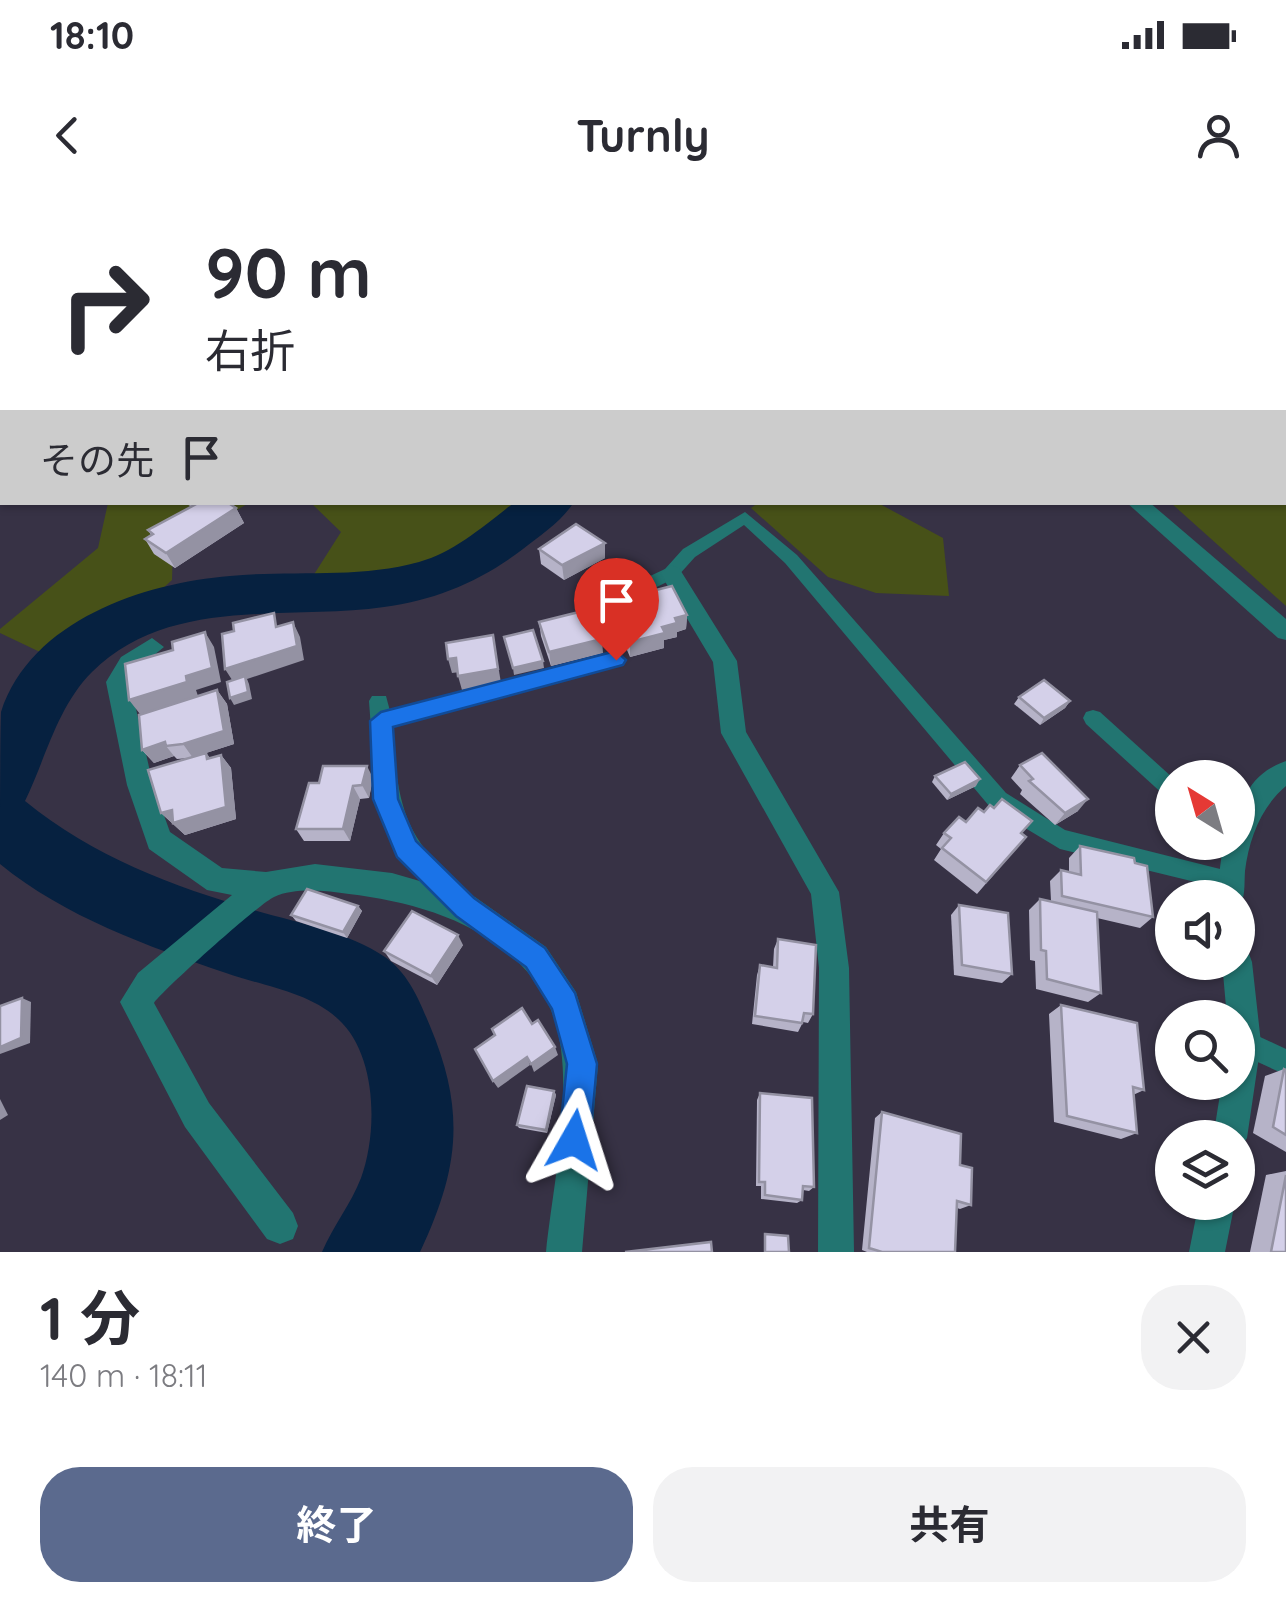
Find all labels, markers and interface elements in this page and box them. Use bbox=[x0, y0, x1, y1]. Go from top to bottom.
text: 18:10 bbox=[50, 11, 134, 59]
text: Turnly bbox=[576, 107, 710, 163]
icon: back bbox=[40, 108, 95, 163]
icon: person bbox=[1191, 108, 1246, 163]
text: 90 m bbox=[205, 228, 372, 316]
icon: right bbox=[40, 240, 170, 370]
text: 右折 bbox=[205, 322, 295, 378]
icon: arrive bbox=[174, 430, 229, 485]
text: その先 bbox=[40, 436, 154, 484]
pin bbox=[574, 558, 659, 661]
icon: arrive bbox=[589, 573, 644, 628]
north arrow bbox=[1155, 760, 1255, 860]
map controls bbox=[1155, 760, 1255, 1220]
button: sound bbox=[1155, 880, 1255, 980]
button: search bbox=[1155, 1000, 1255, 1100]
position arrow bbox=[522, 1088, 626, 1192]
button: layers bbox=[1155, 1120, 1255, 1220]
text: 1 分 bbox=[40, 1280, 140, 1355]
button: close bbox=[1141, 1285, 1246, 1390]
text: 140 m · 18:11 bbox=[40, 1355, 208, 1395]
button: 終了 bbox=[40, 1467, 633, 1582]
button: 共有 bbox=[653, 1467, 1246, 1582]

